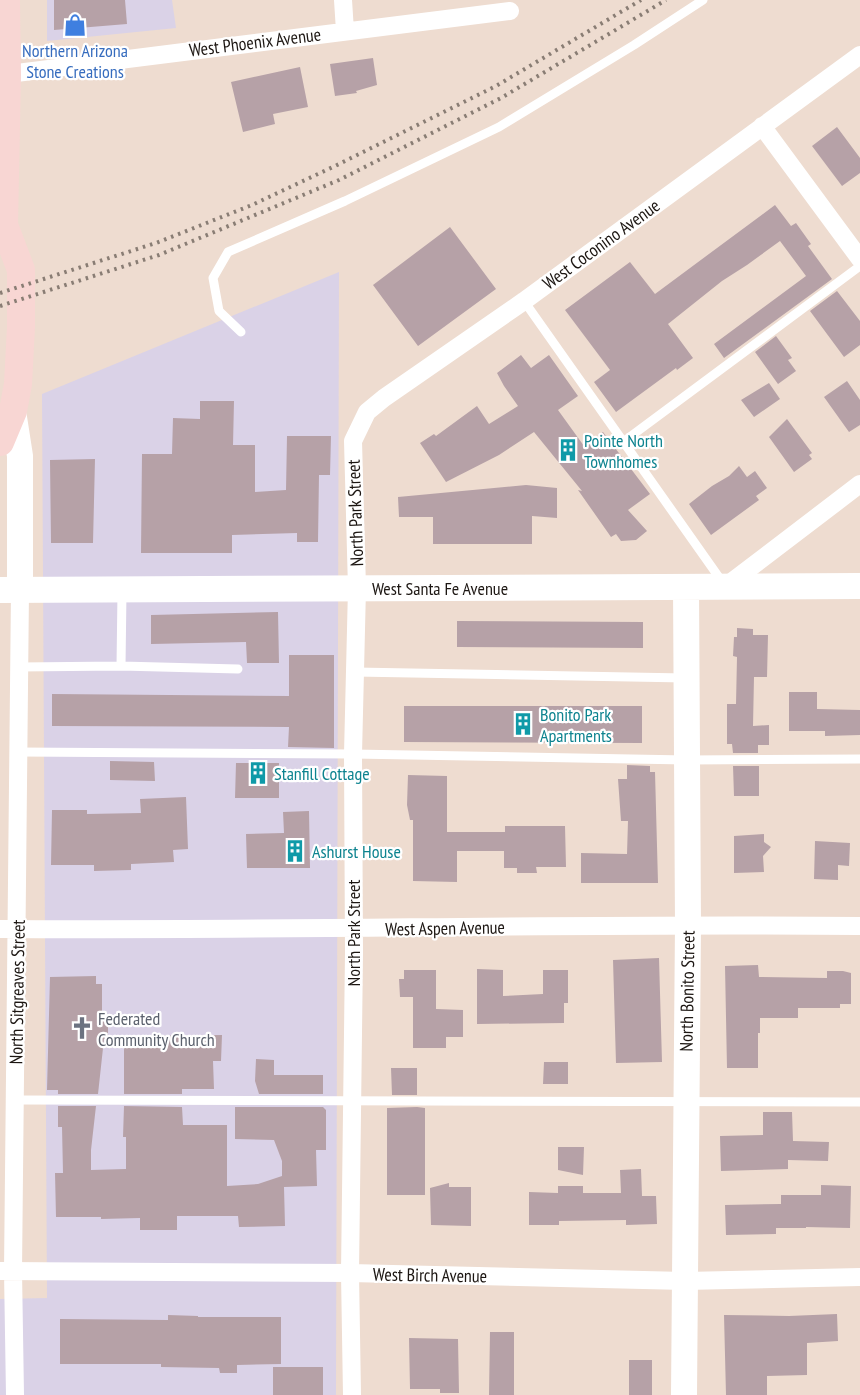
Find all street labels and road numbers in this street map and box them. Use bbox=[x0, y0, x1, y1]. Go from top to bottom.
street label: West Phoenix Avenue bbox=[188, 23, 322, 61]
street label: West Coconino Avenue bbox=[538, 194, 664, 294]
street label: North Park Street bbox=[342, 459, 368, 567]
street label: West Santa Fe Avenue bbox=[372, 577, 508, 600]
street label: North Park Street bbox=[342, 880, 365, 986]
street label: West Aspen Avenue bbox=[385, 915, 505, 941]
street label: North Sitgreaves Street bbox=[4, 919, 30, 1065]
street label: North Bonito Street bbox=[674, 930, 700, 1052]
street label: West Birch Avenue bbox=[373, 1263, 487, 1287]

